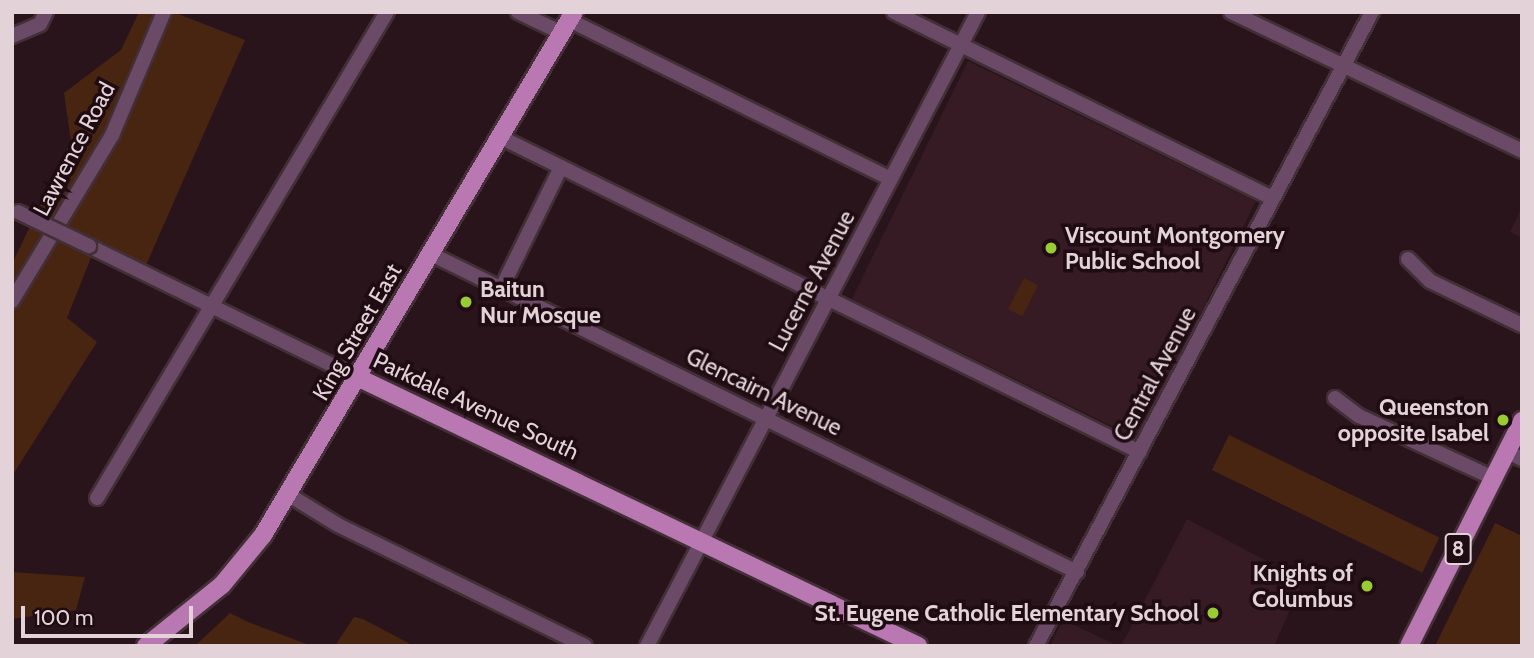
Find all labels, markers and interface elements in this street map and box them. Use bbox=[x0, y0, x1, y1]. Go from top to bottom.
street label: Lawrence Road bbox=[27, 77, 121, 221]
street label: Lucerne Avenue bbox=[763, 206, 861, 356]
place label: Viscount Montgomery Public School bbox=[1065, 221, 1285, 275]
marker: Viscount Montgomery Public School bbox=[1043, 240, 1059, 256]
street label: King Street East bbox=[307, 259, 407, 405]
place label: Baitun Nur Mosque bbox=[480, 275, 601, 329]
marker: Baitun Nur Mosque bbox=[458, 294, 474, 310]
street label: Central Avenue bbox=[1108, 302, 1202, 446]
street label: Glencairn Avenue bbox=[682, 342, 846, 442]
street label: Parkdale Avenue South bbox=[369, 346, 583, 466]
place label: Queenston opposite Isabel bbox=[1338, 393, 1489, 447]
marker: Queenston opposite Isabel bbox=[1495, 412, 1511, 428]
road number: 8 bbox=[1444, 532, 1472, 566]
place label: Knights of Columbus bbox=[1252, 559, 1353, 613]
marker: Knights of Columbus bbox=[1359, 578, 1375, 594]
scale bar bbox=[24, 592, 196, 636]
place label: St. Eugene Catholic Elementary School bbox=[815, 599, 1199, 627]
text: 100 m bbox=[34, 605, 93, 630]
marker: St. Eugene Catholic Elementary School bbox=[1205, 605, 1221, 621]

